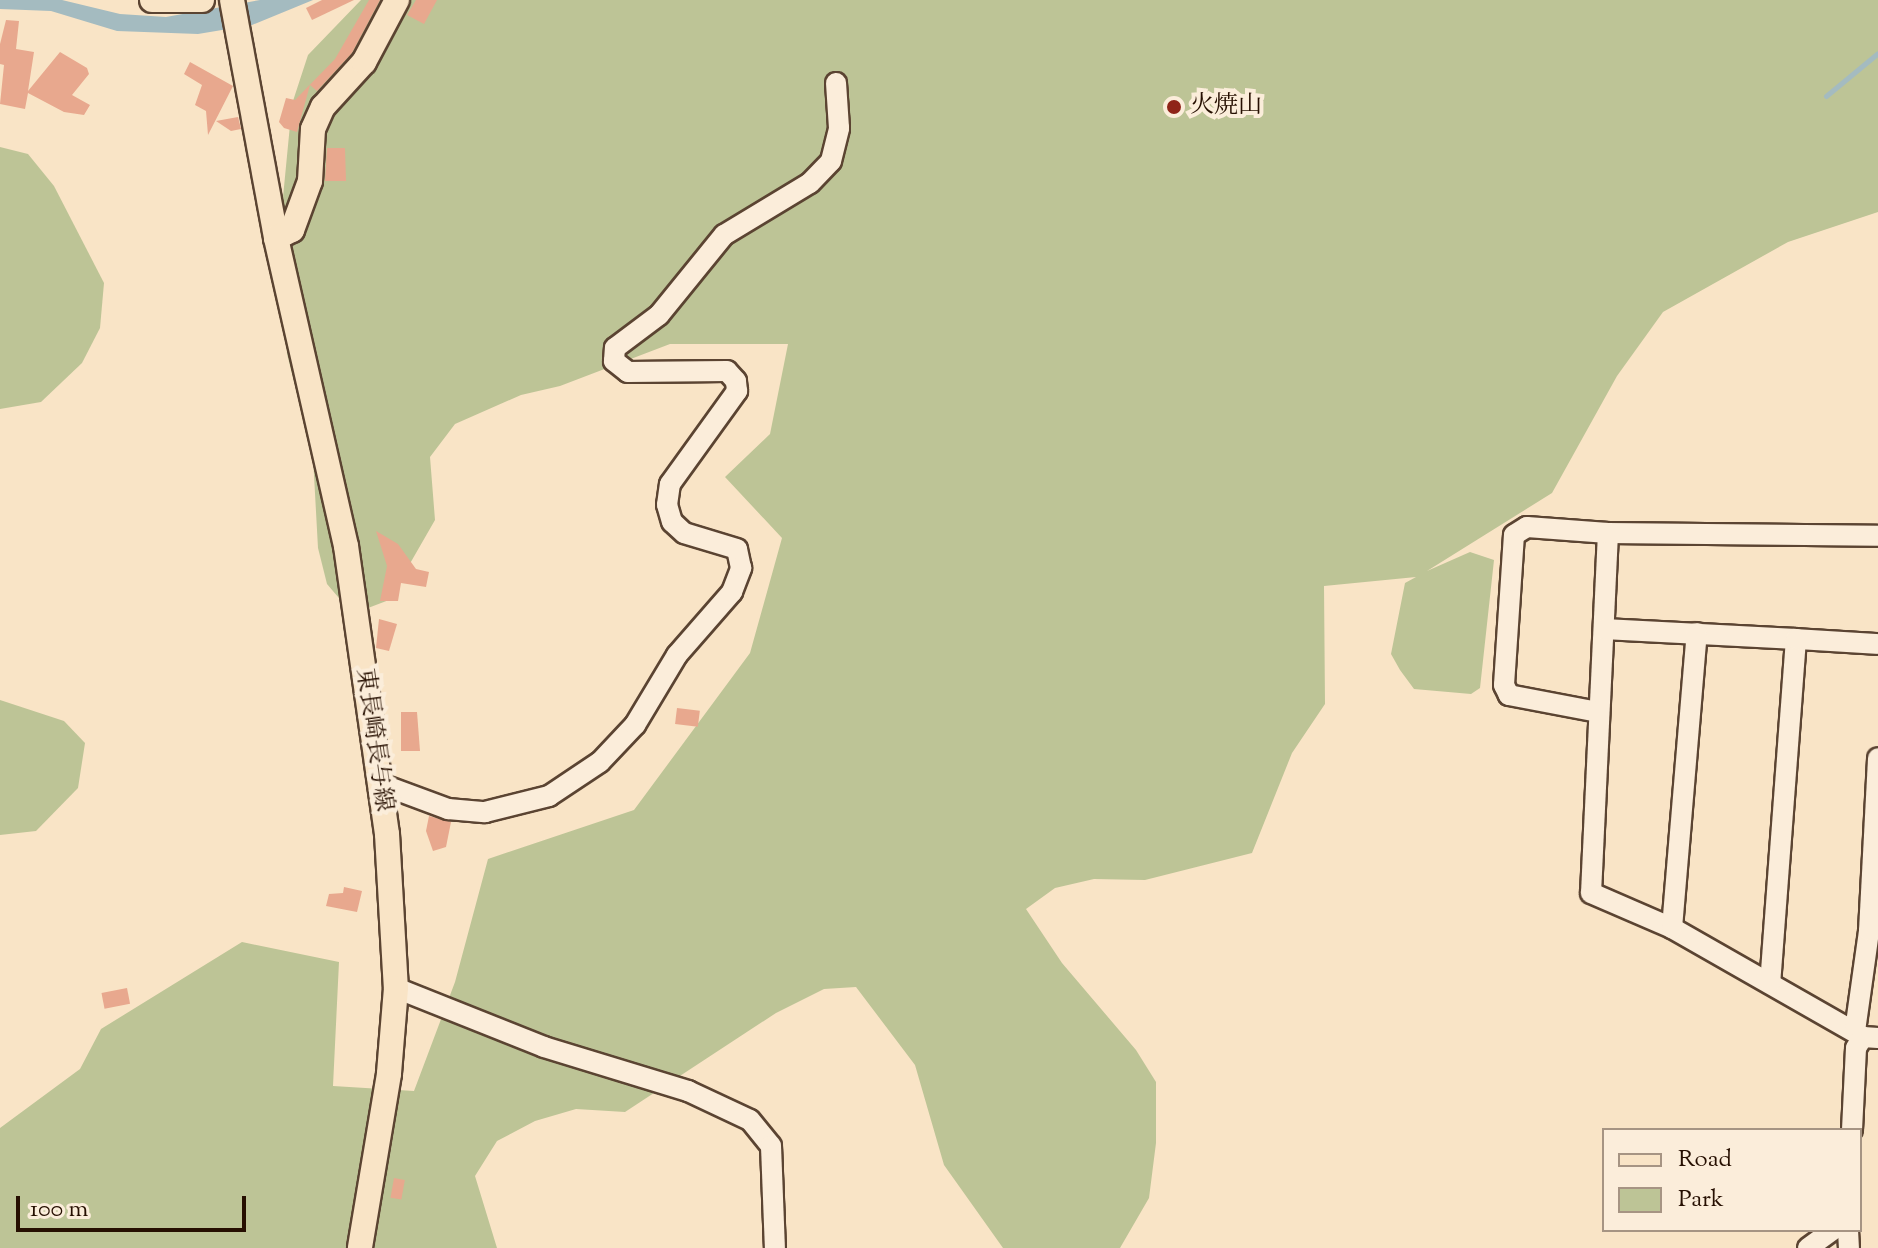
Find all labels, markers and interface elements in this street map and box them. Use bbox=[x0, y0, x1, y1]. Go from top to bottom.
place label: 火焼山 bbox=[1190, 93, 1262, 121]
marker: 火焼山 bbox=[1165, 98, 1183, 116]
street label: 東長崎長与線 bbox=[349, 667, 397, 813]
legend bbox=[1602, 1128, 1862, 1232]
text: Road bbox=[1678, 1143, 1732, 1177]
scale bar bbox=[20, 1180, 250, 1230]
text: Park bbox=[1678, 1183, 1724, 1217]
text: 100 m bbox=[30, 1193, 88, 1227]

